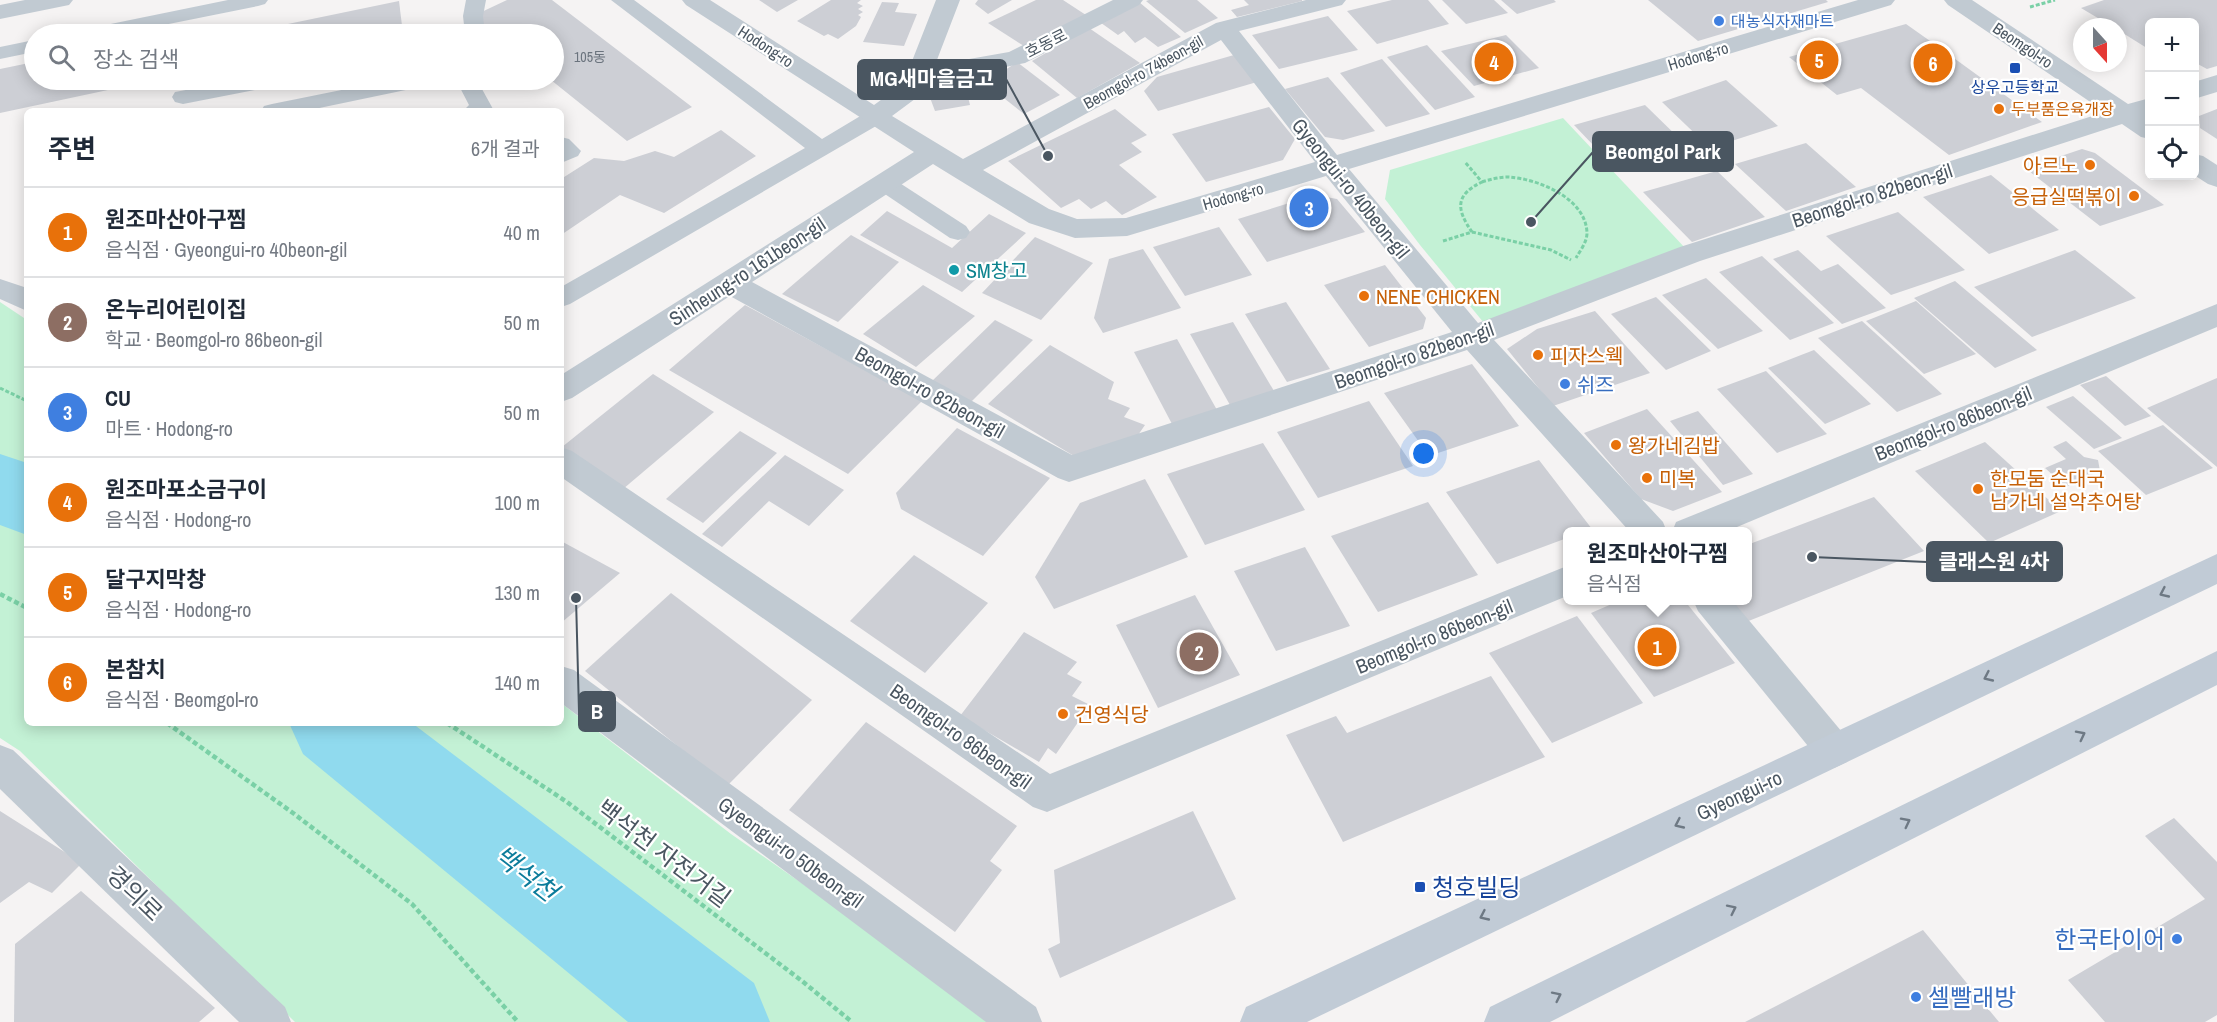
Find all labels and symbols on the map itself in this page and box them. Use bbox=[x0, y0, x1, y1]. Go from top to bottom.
place label: 대농식자재마트 bbox=[1731, 10, 1834, 32]
marker: 대농식자재마트 bbox=[1712, 14, 1726, 28]
street label: Beomgol-ro bbox=[1989, 17, 2057, 73]
north arrow bbox=[2073, 18, 2127, 72]
street label: Hodong-ro bbox=[734, 20, 798, 72]
street label: 호동로 bbox=[1021, 23, 1071, 63]
street label: Beomgol-ro 74beon-gil bbox=[1079, 30, 1207, 114]
street label: Hodong-ro bbox=[1665, 36, 1731, 76]
pin: 5 bbox=[1800, 38, 1838, 82]
pin: 4 bbox=[1474, 40, 1514, 84]
pin: 6 bbox=[1914, 40, 1952, 86]
house number: 105동 bbox=[574, 48, 606, 66]
callout: MG새마을금고 bbox=[858, 60, 1006, 99]
marker: 상우고등학교 bbox=[2008, 61, 2022, 75]
text: MG새마을금고 bbox=[870, 64, 994, 93]
place label: 상우고등학교 bbox=[1971, 76, 2059, 98]
place label: 두부품은육개장 bbox=[2011, 98, 2114, 120]
marker: 두부품은육개장 bbox=[1992, 102, 2006, 116]
street label: Gyeongui-ro 40beon-gil bbox=[1286, 112, 1416, 264]
callout: Beomgol Park bbox=[1593, 132, 1733, 171]
text: Beomgol Park bbox=[1605, 137, 1721, 166]
place label: 아르노 bbox=[2023, 152, 2078, 179]
street label: Beomgol-ro 82beon-gil bbox=[1788, 156, 1956, 234]
marker: 아르노 bbox=[2083, 158, 2097, 172]
street label: Hodong-ro bbox=[1200, 177, 1266, 215]
place label: 응급실떡볶이 bbox=[2012, 183, 2122, 210]
pin: 3 bbox=[1290, 186, 1328, 230]
marker: 응급실떡볶이 bbox=[2127, 189, 2141, 203]
street label: Sinheung-ro 161beon-gil bbox=[664, 210, 830, 332]
place label: SM창고 bbox=[966, 257, 1027, 284]
marker: SM창고 bbox=[947, 263, 961, 277]
place label: NENE CHICKEN bbox=[1376, 283, 1500, 310]
marker: NENE CHICKEN bbox=[1357, 289, 1371, 303]
street label: Beomgol-ro 82beon-gil bbox=[1331, 315, 1497, 395]
street label: Beomgol-ro 82beon-gil bbox=[850, 340, 1010, 444]
place label: 피자스웩 bbox=[1550, 342, 1624, 369]
marker: 피자스웩 bbox=[1531, 348, 1545, 362]
place label: 쉬즈 bbox=[1577, 371, 1614, 398]
marker: 쉬즈 bbox=[1558, 377, 1572, 391]
street label: Beomgol-ro 86beon-gil bbox=[1871, 379, 2035, 467]
place label: 왕가네김밥 bbox=[1628, 432, 1720, 459]
marker: 왕가네김밥 bbox=[1609, 438, 1623, 452]
your location bbox=[1409, 439, 1438, 468]
place label: 미복 bbox=[1659, 465, 1696, 492]
place label: 한모둠 순대국 남가네 설악추어탕 bbox=[1990, 465, 2142, 515]
marker: 미복 bbox=[1640, 471, 1654, 485]
marker: 한모둠 순대국 남가네 설악추어탕 bbox=[1971, 482, 1985, 496]
callout: 클래스원 4차 bbox=[1927, 542, 2062, 581]
text: 클래스원 4차 bbox=[1939, 547, 2049, 576]
one-way arrow bbox=[2160, 585, 2171, 597]
street label: Beomgol-ro 86beon-gil bbox=[1352, 592, 1516, 680]
pin: 1 bbox=[1638, 624, 1676, 670]
pin: 2 bbox=[1180, 630, 1218, 674]
one-way arrow bbox=[1984, 669, 1995, 681]
street label: Beomgol-ro 86beon-gil bbox=[885, 677, 1037, 795]
callout: B bbox=[579, 692, 615, 731]
text: B bbox=[591, 697, 603, 726]
place label: 건영식당 bbox=[1075, 701, 1149, 728]
marker: 건영식당 bbox=[1056, 707, 1070, 721]
one-way arrow bbox=[2075, 731, 2085, 742]
street label: Gyeongui-ro bbox=[1692, 763, 1786, 827]
street label: Gyeongui-ro 50beon-gil bbox=[713, 790, 869, 914]
street label: 백석천 자전거길 bbox=[590, 792, 738, 914]
one-way arrow bbox=[1675, 816, 1686, 828]
one-way arrow bbox=[1900, 818, 1911, 829]
water label: 백석천 bbox=[487, 837, 567, 911]
street label: 경의로 bbox=[100, 858, 170, 928]
place label: 청호빌딩 bbox=[1432, 871, 1520, 903]
marker: 청호빌딩 bbox=[1413, 880, 1427, 894]
one-way arrow bbox=[1725, 905, 1736, 916]
one-way arrow bbox=[1480, 909, 1491, 921]
place label: 한국타이어 bbox=[2055, 923, 2165, 955]
marker: 한국타이어 bbox=[2170, 932, 2184, 946]
place label: 셀빨래방 bbox=[1928, 981, 2016, 1013]
marker: 셀빨래방 bbox=[1909, 990, 1923, 1004]
one-way arrow bbox=[1551, 992, 1562, 1003]

